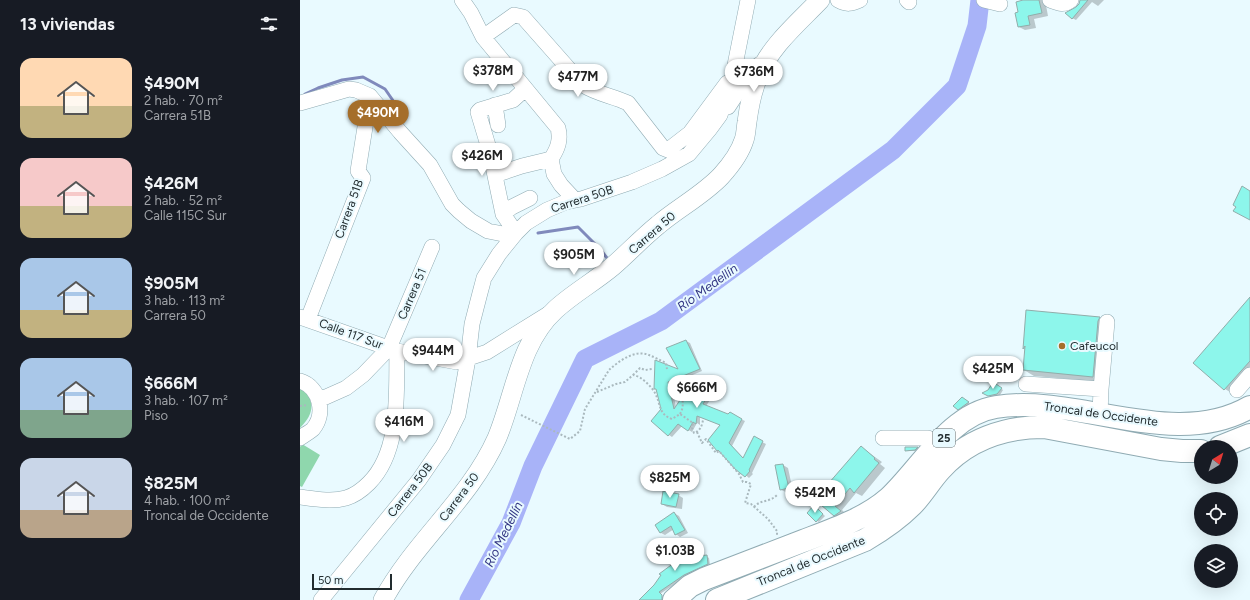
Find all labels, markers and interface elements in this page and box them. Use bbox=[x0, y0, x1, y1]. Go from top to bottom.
icon: filters bbox=[258, 13, 280, 35]
text: 13 viviendas bbox=[20, 14, 115, 34]
pin: $378M bbox=[465, 58, 521, 92]
pin: $736M bbox=[726, 59, 782, 93]
text: $378M bbox=[473, 63, 513, 78]
pin: $477M bbox=[550, 64, 606, 98]
text: $736M bbox=[734, 64, 774, 79]
text: $477M bbox=[557, 69, 599, 84]
text: $490M bbox=[144, 73, 200, 93]
icon: home bbox=[52, 74, 100, 122]
text: 2 hab. · 70 m² bbox=[144, 93, 223, 108]
pin: $490M bbox=[350, 100, 406, 134]
text: $490M bbox=[357, 105, 399, 120]
text: Carrera 51B bbox=[144, 108, 211, 123]
pin: $426M bbox=[454, 143, 510, 177]
text: $426M bbox=[461, 148, 503, 163]
text: $426M bbox=[144, 173, 198, 193]
icon: home bbox=[52, 174, 100, 222]
street label: Carrera 51B bbox=[332, 178, 366, 240]
street label: Carrera 50B bbox=[549, 182, 615, 216]
text: 2 hab. · 52 m² bbox=[144, 193, 222, 208]
text: Calle 115C Sur bbox=[144, 208, 226, 223]
street label: Carrera 50 bbox=[626, 209, 678, 257]
pin: $905M bbox=[546, 242, 602, 276]
text: $905M bbox=[553, 247, 595, 262]
water label: Río Medellín bbox=[674, 261, 740, 314]
street label: Carrera 51 bbox=[395, 266, 429, 322]
text: $905M bbox=[144, 273, 199, 293]
icon: home bbox=[52, 274, 100, 322]
text: 3 hab. · 113 m² bbox=[144, 293, 225, 308]
text: Carrera 50 bbox=[144, 308, 206, 323]
street label: Calle 117 Sur bbox=[317, 316, 385, 352]
pin: $944M bbox=[405, 338, 461, 372]
place label: Cafeucol bbox=[1070, 339, 1119, 353]
marker: Cafeucol bbox=[1057, 341, 1067, 351]
text: $944M bbox=[412, 343, 454, 358]
pin: $425M bbox=[965, 356, 1021, 390]
text: $425M bbox=[972, 361, 1014, 376]
text: $666M bbox=[144, 373, 198, 393]
icon: home bbox=[52, 374, 100, 422]
pin: $666M bbox=[669, 375, 725, 409]
text: $666M bbox=[677, 380, 717, 395]
text: 3 hab. · 107 m² bbox=[144, 393, 228, 408]
street label: Troncal de Occidente bbox=[1043, 399, 1159, 429]
text: Piso bbox=[144, 408, 168, 423]
pin: $416M bbox=[376, 409, 432, 443]
text: $416M bbox=[384, 414, 424, 429]
road number: 25 bbox=[933, 429, 955, 447]
north arrow bbox=[1194, 440, 1238, 484]
map controls bbox=[1194, 440, 1238, 588]
street label: Carrera 50B bbox=[385, 460, 435, 520]
pin: $825M bbox=[642, 465, 698, 499]
street label: Carrera 50 bbox=[436, 470, 482, 524]
text: $825M bbox=[649, 470, 691, 485]
text: $825M bbox=[144, 473, 198, 493]
icon: home bbox=[52, 474, 100, 522]
pin: $542M bbox=[787, 480, 843, 514]
text: $542M bbox=[794, 485, 836, 500]
button: locate bbox=[1194, 492, 1238, 536]
text: 4 hab. · 100 m² bbox=[144, 493, 230, 508]
water label: Río Medellín bbox=[481, 499, 526, 569]
text: Troncal de Occidente bbox=[144, 508, 269, 523]
street label: Troncal de Occidente bbox=[755, 533, 867, 589]
pin: $1.03B bbox=[642, 538, 708, 572]
text: $1.03B bbox=[655, 543, 695, 558]
button: layers bbox=[1194, 544, 1238, 588]
scale bar bbox=[312, 572, 392, 591]
text: 50 m bbox=[318, 574, 343, 587]

